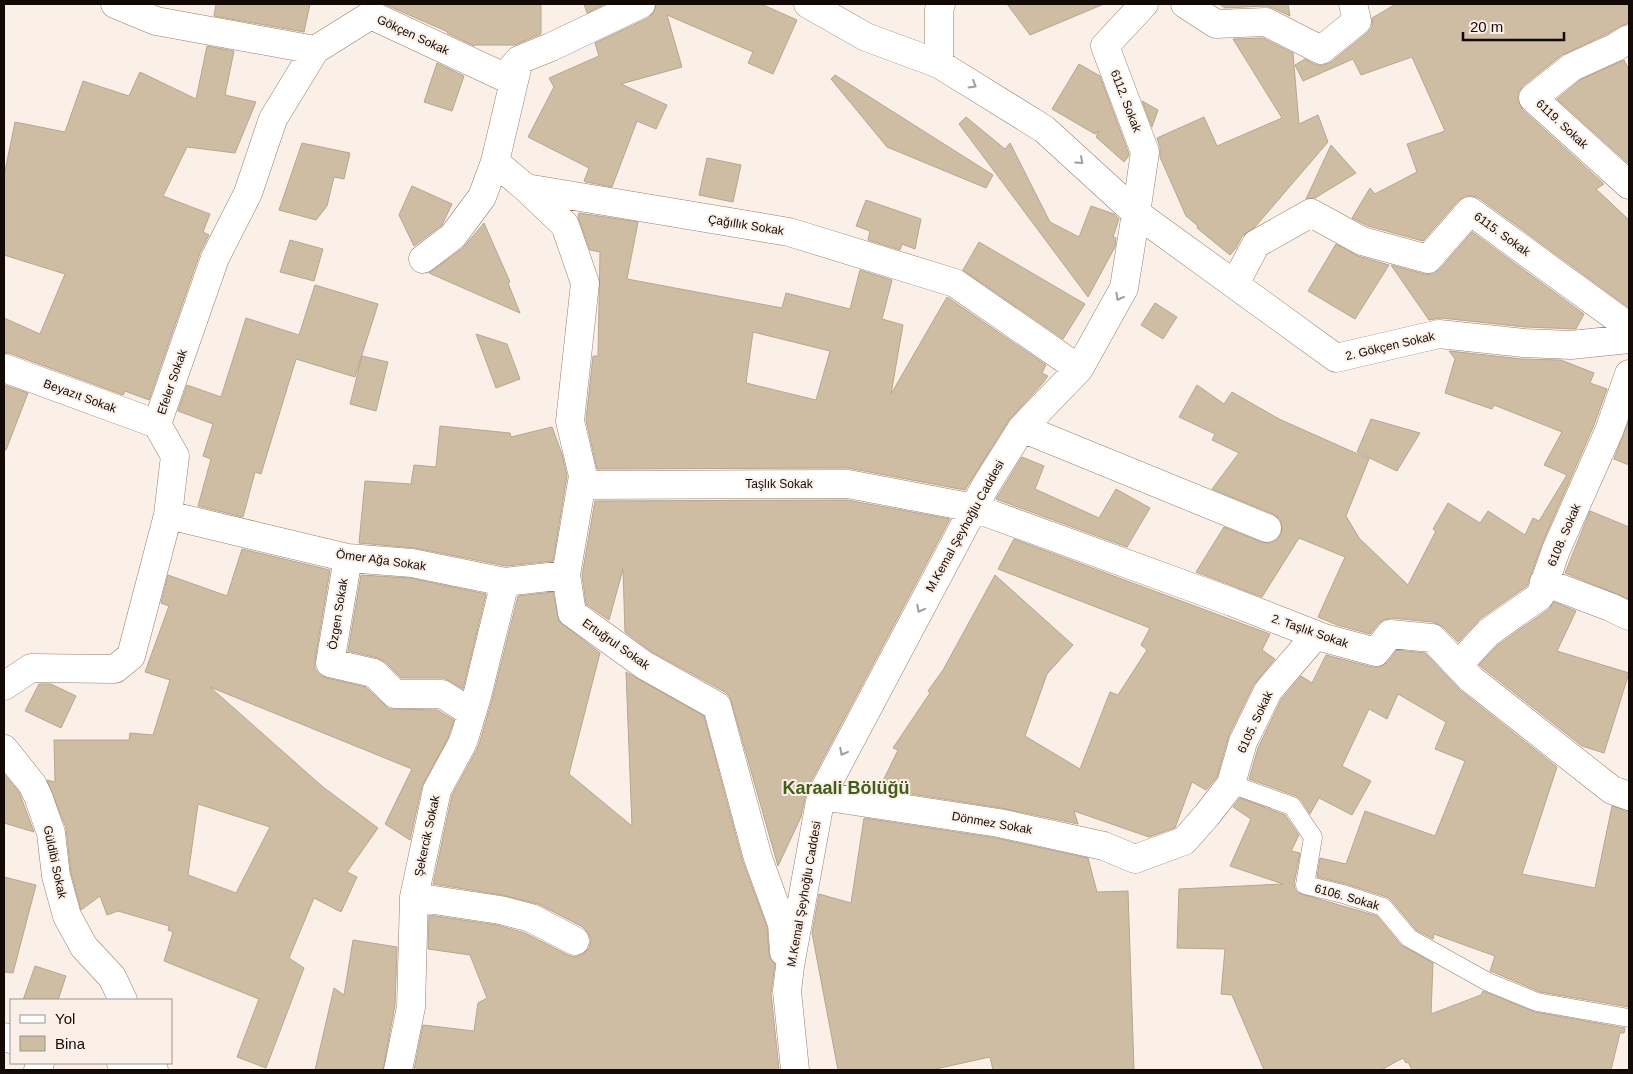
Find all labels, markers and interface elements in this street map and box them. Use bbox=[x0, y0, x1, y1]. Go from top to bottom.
scale bar bbox=[1463, 10, 1564, 42]
street label: Gökçen Sokak bbox=[375, 12, 452, 58]
text: 20 m bbox=[1470, 18, 1503, 35]
street label: 6112. Sokak bbox=[1108, 68, 1145, 135]
one-way arrow bbox=[968, 79, 977, 89]
street label: 6119. Sokak bbox=[1533, 96, 1592, 152]
one-way arrow bbox=[1075, 156, 1084, 165]
street label: 6115. Sokak bbox=[1471, 209, 1534, 260]
street label: Çağıllık Sokak bbox=[707, 212, 786, 238]
one-way arrow bbox=[1115, 292, 1125, 301]
street label: 2. Gökçen Sokak bbox=[1344, 329, 1437, 363]
street label: Efeler Sokak bbox=[154, 347, 190, 416]
street label: Beyazıt Sokak bbox=[42, 376, 119, 416]
street label: M.Kemal Şeyhoğlu Caddesi bbox=[923, 458, 1007, 594]
street label: Taşlık Sokak bbox=[745, 477, 814, 491]
street label: 6108. Sokak bbox=[1545, 501, 1584, 568]
street label: Ömer Ağa Sokak bbox=[335, 547, 428, 573]
street label: Özgen Sokak bbox=[325, 576, 351, 651]
one-way arrow bbox=[916, 604, 926, 613]
street label: 2. Taşlık Sokak bbox=[1270, 611, 1351, 651]
street label: Ertuğrul Sokak bbox=[580, 616, 653, 673]
street label: 6105. Sokak bbox=[1235, 688, 1276, 755]
one-way arrow bbox=[839, 747, 849, 756]
district label: Karaali Bölüğü bbox=[782, 778, 910, 798]
street label: Şekercik Sokak bbox=[412, 793, 443, 878]
street label: Dönmez Sokak bbox=[951, 809, 1034, 837]
street label: M.Kemal Şeyhoğlu Caddesi bbox=[784, 820, 824, 968]
street label: Güldibi Sokak bbox=[40, 824, 70, 901]
street label: 6106. Sokak bbox=[1313, 881, 1382, 913]
legend bbox=[10, 999, 172, 1064]
text: Yol bbox=[55, 1010, 75, 1027]
text: Bina bbox=[55, 1035, 86, 1052]

